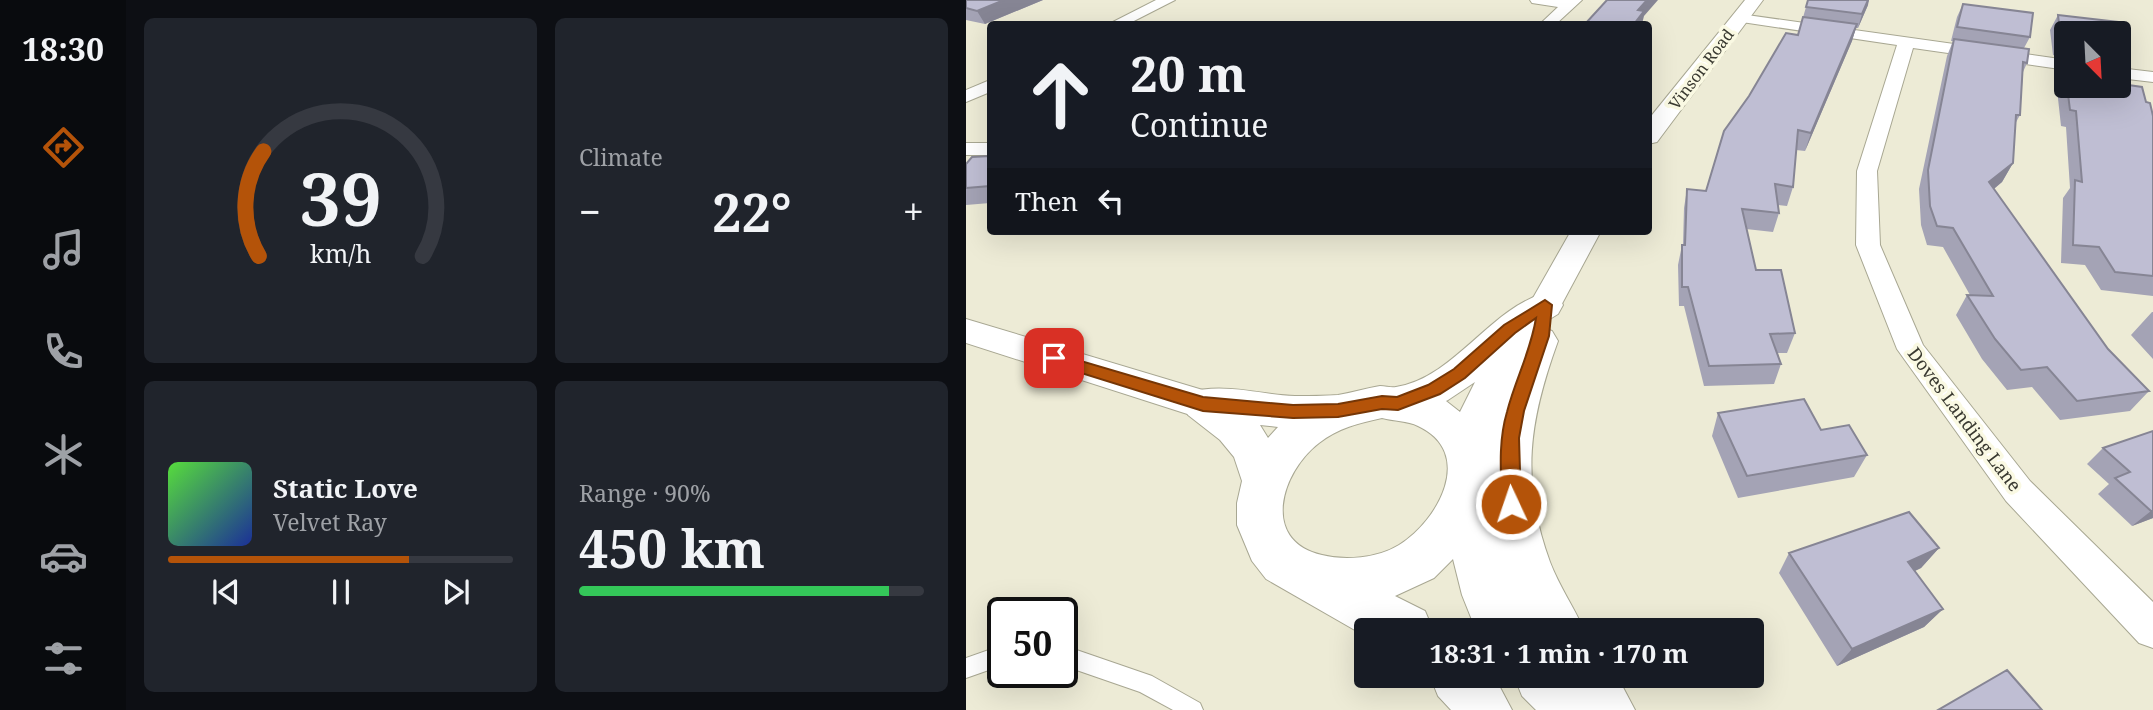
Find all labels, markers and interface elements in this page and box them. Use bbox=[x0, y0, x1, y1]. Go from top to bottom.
north arrow bbox=[2054, 21, 2132, 98]
map controls bbox=[2054, 21, 2131, 98]
street label: Vinson Road bbox=[1663, 24, 1739, 114]
text: 18:30 bbox=[22, 27, 104, 70]
text: 20 m bbox=[1130, 40, 1246, 106]
icon: ahead bbox=[1015, 49, 1106, 140]
text: Continue bbox=[1130, 103, 1268, 146]
icon: directions bbox=[39, 123, 88, 172]
text: Climate bbox=[579, 141, 663, 173]
text: 39 bbox=[299, 149, 382, 248]
text: 22° bbox=[712, 176, 792, 247]
icon: left bbox=[1092, 182, 1130, 220]
text: Then bbox=[1015, 183, 1078, 219]
text: − bbox=[579, 185, 601, 237]
text: + bbox=[903, 185, 924, 237]
icon: music bbox=[39, 225, 88, 274]
text: km/h bbox=[310, 236, 371, 270]
icon: phone bbox=[39, 327, 88, 376]
pin bbox=[1024, 328, 1084, 388]
icon: arrive bbox=[1035, 339, 1073, 377]
street label: Doves Landing Lane bbox=[1903, 342, 2027, 496]
icon: climate bbox=[39, 430, 88, 479]
position arrow bbox=[1474, 467, 1548, 541]
text: Static Love bbox=[273, 470, 418, 506]
text: Range · 90% bbox=[579, 477, 711, 509]
text: Velvet Ray bbox=[273, 506, 387, 538]
text: 450 km bbox=[579, 512, 765, 583]
icon: car bbox=[39, 532, 88, 581]
icon: previous bbox=[207, 573, 245, 611]
icon: pause bbox=[322, 573, 360, 611]
icon: next bbox=[437, 573, 475, 611]
speed limit sign: 50 bbox=[987, 597, 1078, 688]
icon: filters bbox=[39, 634, 88, 683]
text: 18:31 · 1 min · 170 m bbox=[1429, 635, 1689, 671]

